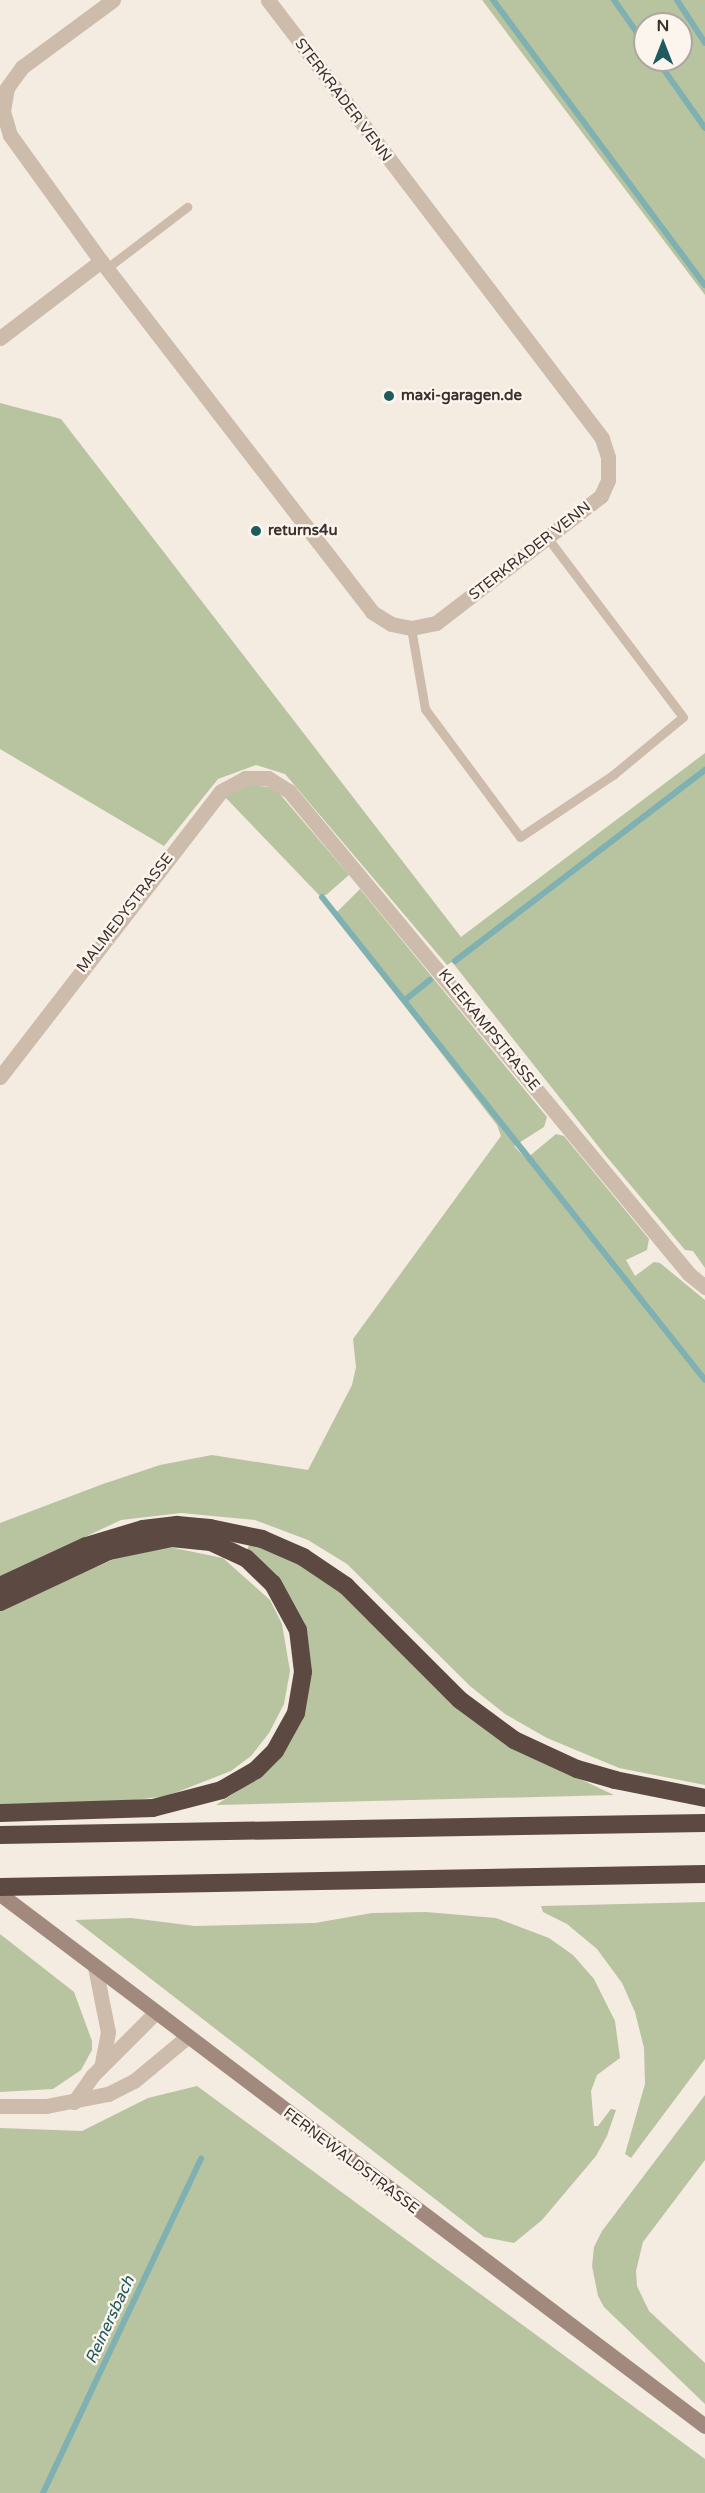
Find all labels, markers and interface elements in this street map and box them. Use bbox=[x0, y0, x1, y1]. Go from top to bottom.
north arrow bbox=[633, 12, 693, 72]
text: N bbox=[657, 16, 669, 36]
street label: STERKRADER VENN bbox=[291, 35, 395, 165]
place label: maxi-garagen.de bbox=[401, 387, 522, 405]
marker: maxi-garagen.de bbox=[382, 389, 396, 403]
street label: STERKRADER VENN bbox=[466, 498, 594, 604]
place label: returns4u bbox=[268, 522, 338, 540]
marker: returns4u bbox=[249, 524, 263, 538]
street label: MALMEDYSTRASSE bbox=[73, 850, 177, 976]
street label: KLEEKAMPSTRASSE bbox=[434, 966, 544, 1094]
street label: FERNEWALDSTRASSE bbox=[280, 2104, 422, 2218]
water label: Reinersbach bbox=[81, 2273, 139, 2367]

